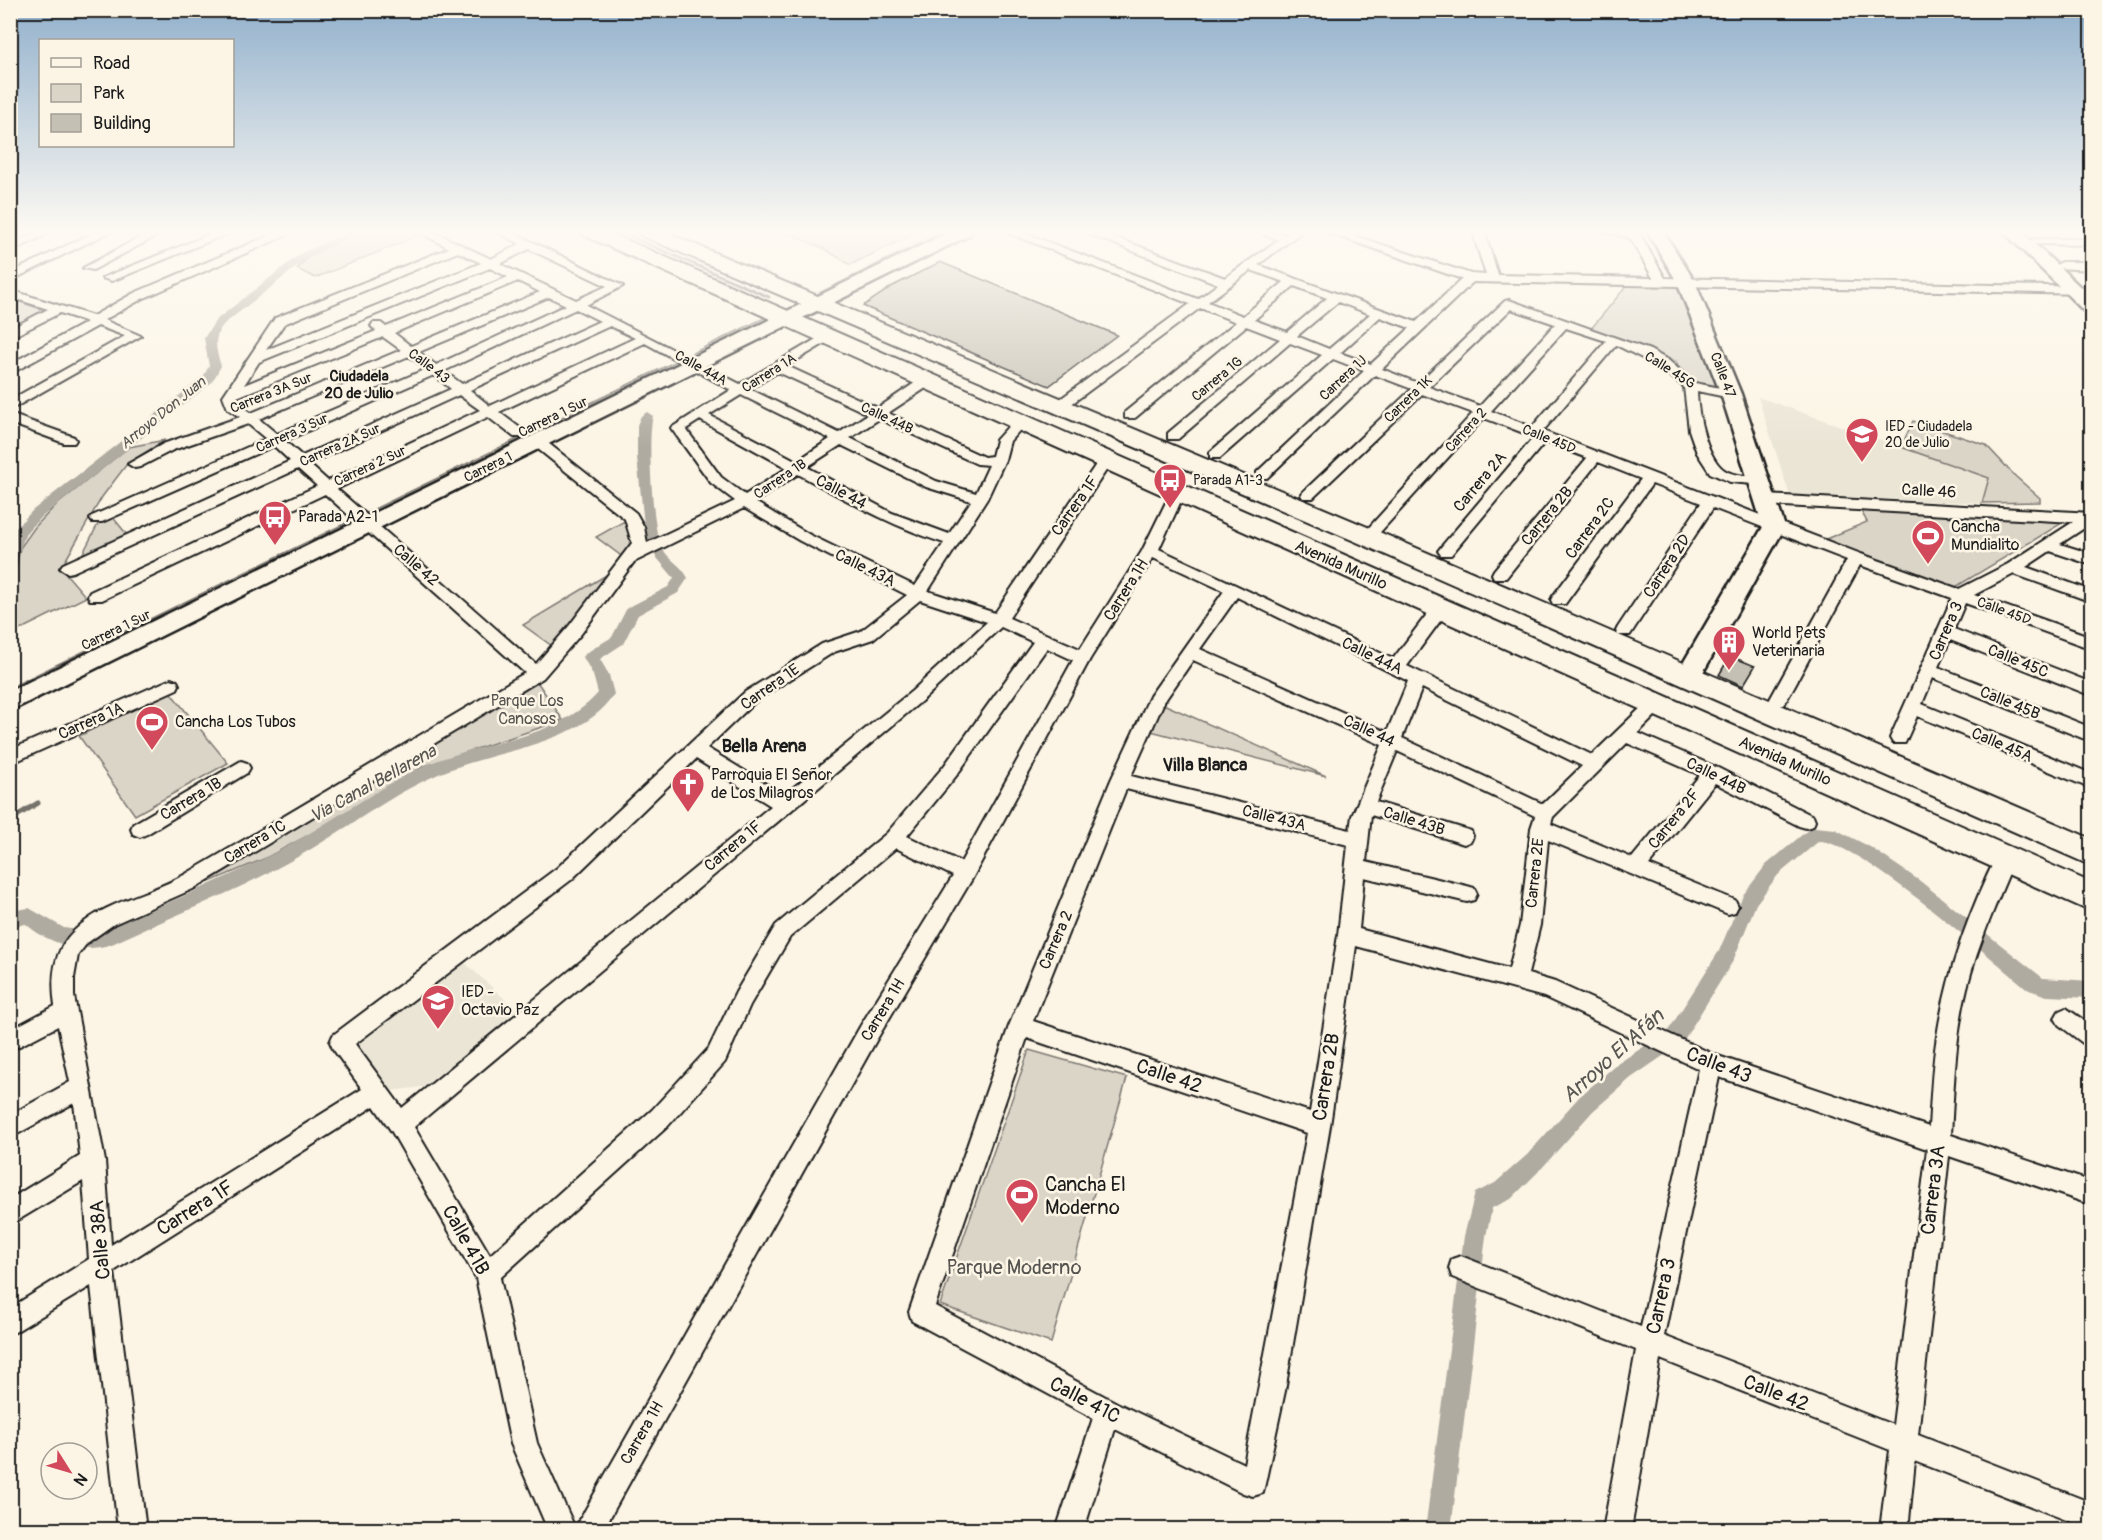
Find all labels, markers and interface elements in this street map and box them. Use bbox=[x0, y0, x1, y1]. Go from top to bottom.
legend bbox=[39, 39, 234, 147]
text: Road bbox=[93, 52, 130, 75]
text: Park bbox=[93, 82, 125, 105]
text: Building bbox=[93, 112, 151, 135]
street label: Calle 43 bbox=[405, 345, 453, 387]
street label: Calle 44A bbox=[672, 347, 730, 389]
street label: Calle 45G bbox=[1641, 348, 1699, 392]
street label: Carrera 1A bbox=[739, 350, 799, 396]
street label: Calle 47 bbox=[1707, 350, 1740, 401]
street label: Carrera 1J bbox=[1316, 352, 1370, 404]
street label: Carrera 1G bbox=[1188, 353, 1246, 405]
district label: Ciudadela 20 de Julio bbox=[324, 367, 394, 403]
street label: Carrera 3A Sur bbox=[228, 369, 314, 417]
water label: Arroyo Don Juan bbox=[116, 372, 211, 453]
street label: Carrera 1K bbox=[1380, 372, 1436, 426]
street label: Carrera 1 Sur bbox=[516, 393, 590, 441]
street label: Calle 44B bbox=[858, 398, 916, 438]
street label: Carrera 2 bbox=[1442, 404, 1491, 456]
street label: Carrera 3 Sur bbox=[253, 409, 331, 457]
school or university icon: IED - Ciudadela 20 de Julio bbox=[1844, 416, 1880, 463]
place label: IED - Ciudadela 20 de Julio bbox=[1885, 418, 1972, 451]
street label: Carrera 2A Sur bbox=[297, 420, 383, 470]
street label: Calle 45D bbox=[1520, 421, 1578, 457]
street label: Carrera 2 Sur bbox=[331, 442, 409, 490]
street label: Carrera 1 bbox=[461, 448, 515, 486]
street label: Carrera 2A bbox=[1449, 448, 1511, 516]
street label: Carrera 1B bbox=[750, 455, 810, 503]
bus stop icon: Parada A1-3 bbox=[1152, 462, 1188, 509]
street label: Calle 44 bbox=[812, 470, 870, 514]
street label: Carrera 1F bbox=[1047, 472, 1103, 540]
place label: Parada A1-3 bbox=[1193, 472, 1263, 489]
street label: Calle 46 bbox=[1901, 480, 1957, 502]
street label: Carrera 2B bbox=[1517, 482, 1577, 550]
street label: Carrera 2C bbox=[1561, 493, 1619, 563]
bus stop icon: Parada A2-1 bbox=[257, 499, 293, 546]
place label: Parada A2-1 bbox=[298, 507, 378, 527]
place label: Cancha Mundialito bbox=[1951, 517, 2020, 555]
sports icon: Cancha Mundialito bbox=[1910, 518, 1946, 565]
street label: Carrera 2D bbox=[1639, 530, 1695, 602]
street label: Avenida Murillo bbox=[1292, 536, 1391, 594]
street label: Calle 42 bbox=[389, 540, 443, 590]
street label: Calle 43A bbox=[831, 545, 899, 591]
street label: Carrera 1H bbox=[1099, 555, 1153, 625]
street label: Calle 45D bbox=[1975, 593, 2034, 629]
street label: Carrera 3 bbox=[1925, 599, 1967, 663]
street label: Carrera 1 Sur bbox=[79, 606, 153, 654]
place label: World Pets Veterinaria bbox=[1752, 623, 1825, 661]
building icon: World Pets Veterinaria bbox=[1711, 624, 1747, 671]
street label: Calle 44A bbox=[1338, 633, 1406, 679]
street label: Calle 45C bbox=[1985, 640, 2052, 682]
street label: Carrera 1E bbox=[737, 659, 803, 715]
street label: Calle 45B bbox=[1977, 682, 2043, 724]
park label: Parque Los Canosos bbox=[490, 691, 564, 729]
street label: Carrera 1A bbox=[55, 698, 127, 744]
sports icon: Cancha Los Tubos bbox=[134, 704, 170, 751]
street label: Calle 44 bbox=[1340, 710, 1398, 752]
place label: Cancha Los Tubos bbox=[175, 712, 296, 732]
street label: Calle 45A bbox=[1968, 723, 2036, 767]
street label: Avenida Murillo bbox=[1736, 732, 1835, 790]
district label: Bella Arena bbox=[722, 735, 807, 758]
water label: Via Canal Bellarena bbox=[306, 739, 442, 828]
street label: Calle 44B bbox=[1683, 753, 1749, 799]
district label: Villa Blanca bbox=[1163, 754, 1248, 777]
place label: Parroquia El Señor de Los Milagros bbox=[711, 765, 832, 803]
church icon: Parroquia El Señor de Los Milagros bbox=[670, 766, 706, 813]
street label: Carrera 1B bbox=[157, 773, 225, 825]
street label: Carrera 2F bbox=[1644, 785, 1704, 853]
street label: Calle 43A bbox=[1240, 800, 1308, 836]
street label: Calle 43B bbox=[1381, 802, 1447, 840]
street label: Carrera 1C bbox=[220, 816, 290, 868]
street label: Carrera 1F bbox=[700, 816, 766, 876]
street label: Carrera 2E bbox=[1521, 837, 1549, 909]
street label: Carrera 2 bbox=[1035, 908, 1077, 972]
street label: Carrera 1H bbox=[857, 975, 909, 1045]
place label: IED - Octavio Paz bbox=[461, 982, 539, 1020]
school or university icon: IED - Octavio Paz bbox=[420, 983, 456, 1030]
water label: Arroyo El Afán bbox=[1556, 1002, 1671, 1109]
street label: Carrera 2B bbox=[1307, 1031, 1345, 1123]
street label: Calle 43 bbox=[1683, 1041, 1755, 1089]
street label: Calle 42 bbox=[1133, 1053, 1205, 1099]
street label: Carrera 3A bbox=[1915, 1144, 1951, 1236]
place label: Cancha El Moderno bbox=[1045, 1172, 1126, 1220]
street label: Carrera 1F bbox=[152, 1175, 238, 1241]
sports icon: Cancha El Moderno bbox=[1004, 1177, 1040, 1224]
street label: Calle 38A bbox=[84, 1199, 116, 1281]
street label: Calle 41B bbox=[437, 1201, 495, 1279]
park label: Parque Moderno bbox=[947, 1255, 1082, 1280]
street label: Carrera 3 bbox=[1641, 1256, 1681, 1336]
street label: Calle 42 bbox=[1740, 1369, 1812, 1417]
street label: Calle 41C bbox=[1045, 1371, 1125, 1429]
street label: Carrera 1H bbox=[616, 1398, 668, 1468]
north arrow bbox=[39, 1441, 99, 1501]
text: N bbox=[69, 1469, 91, 1490]

